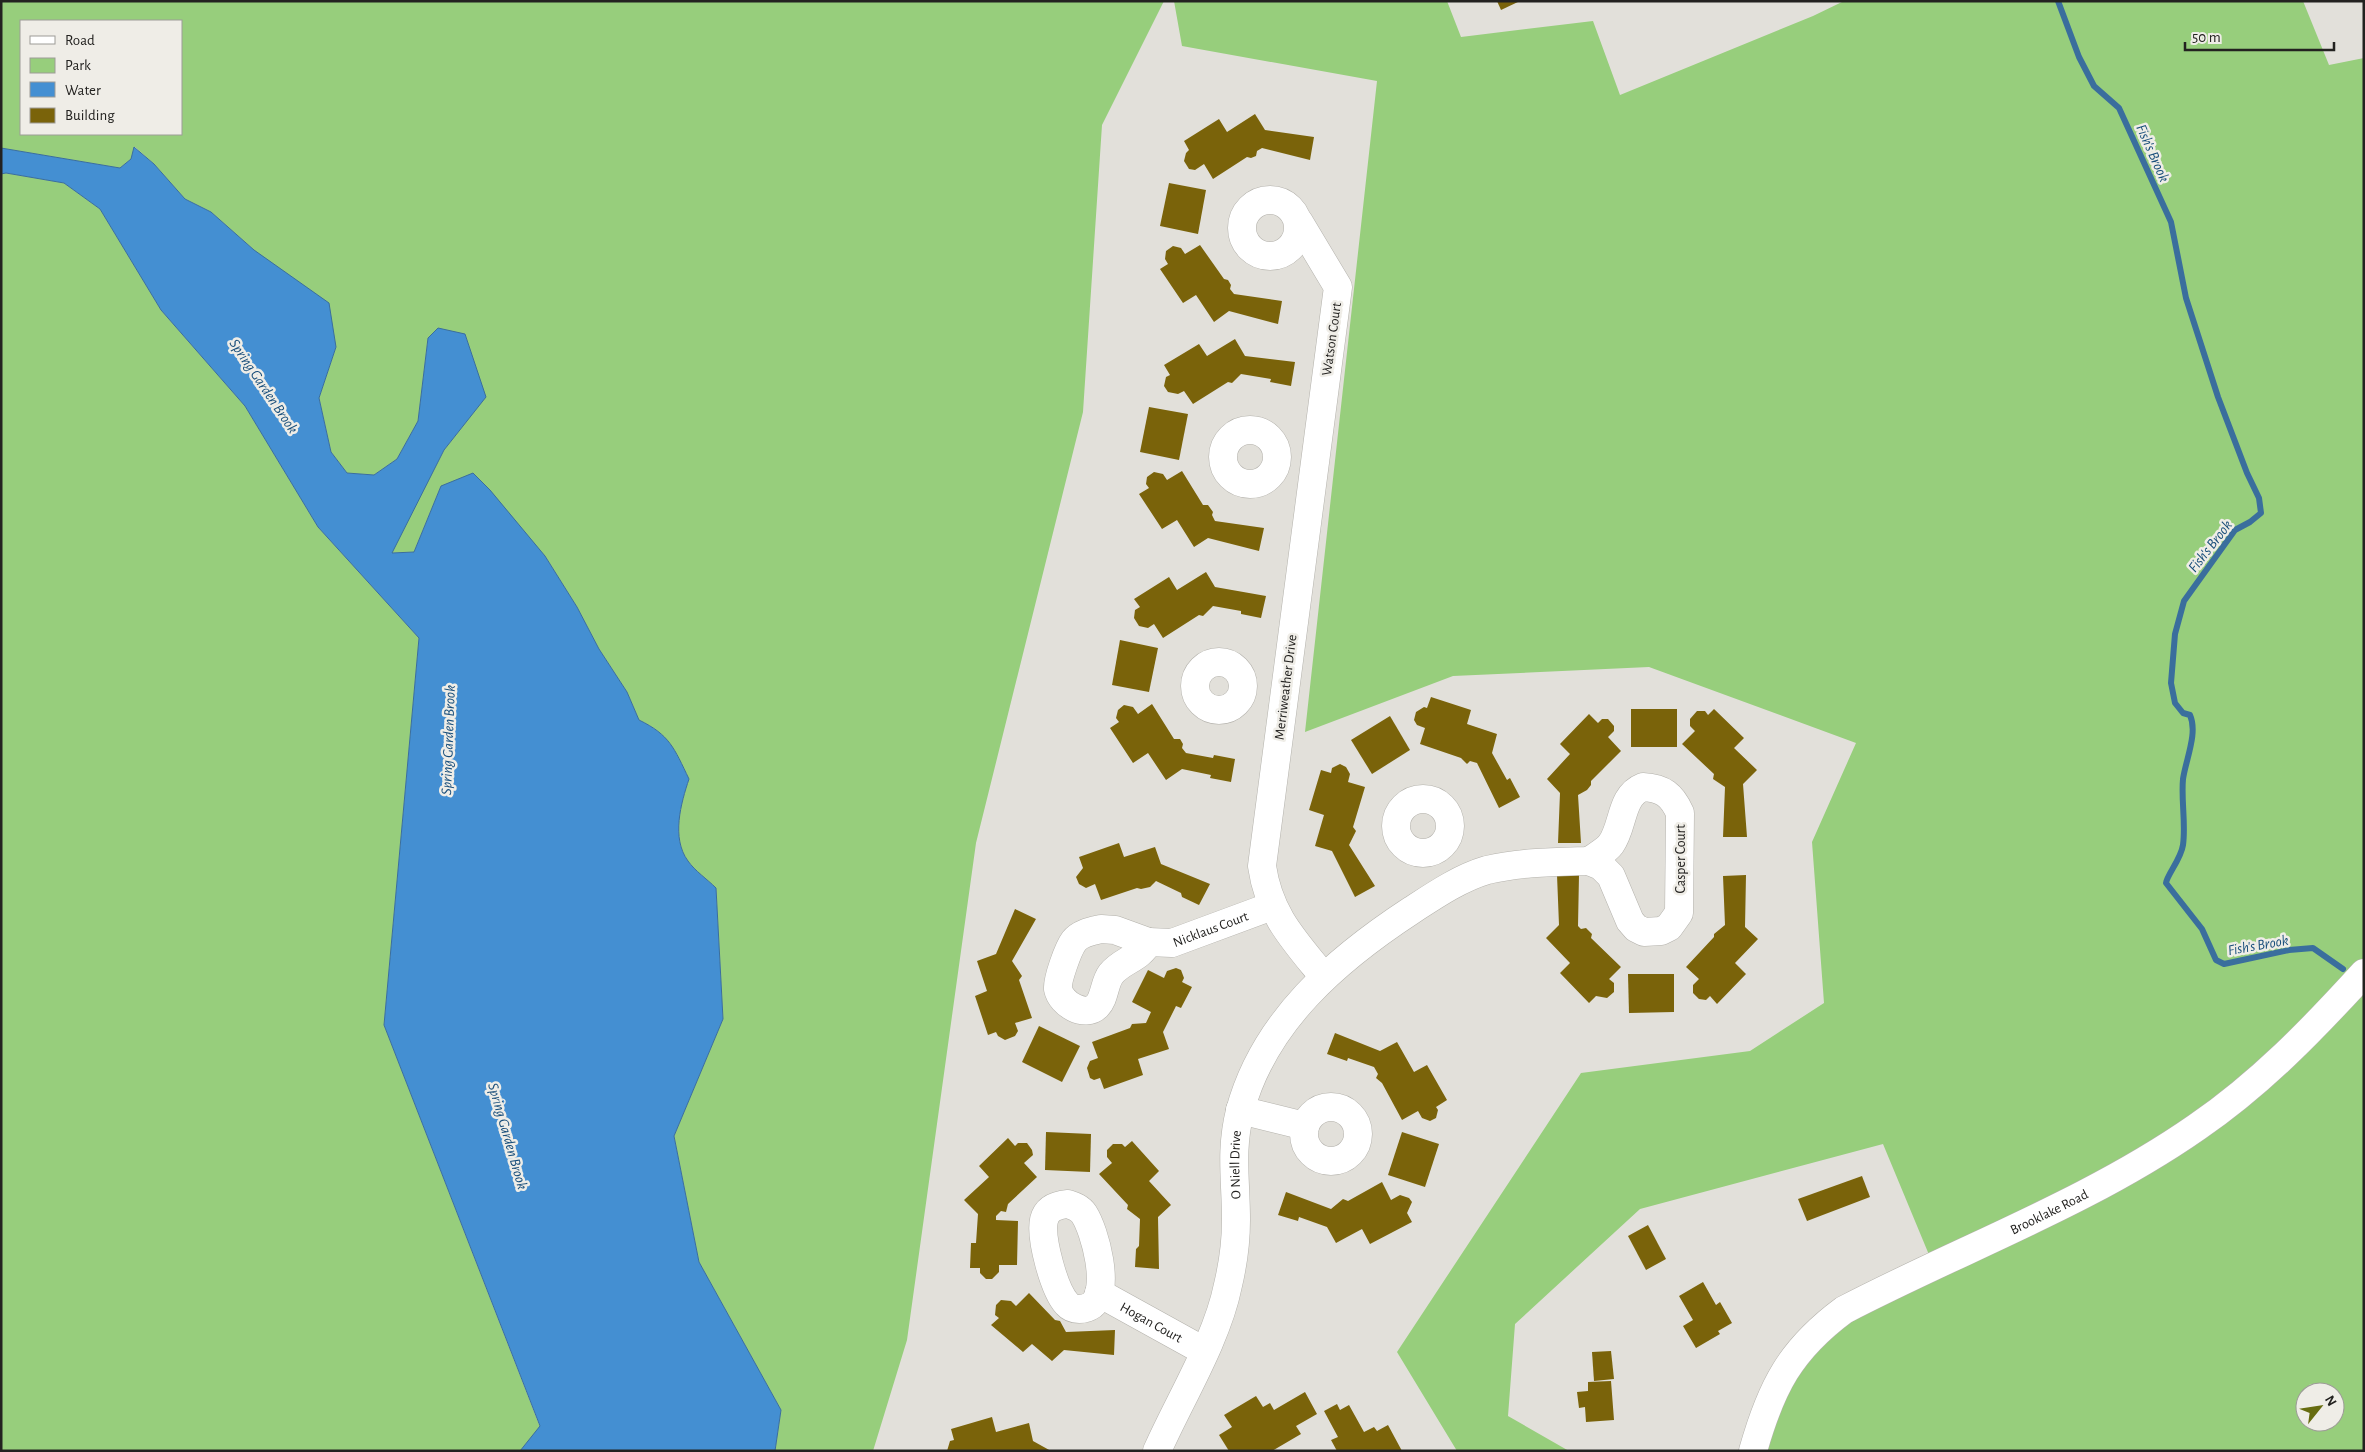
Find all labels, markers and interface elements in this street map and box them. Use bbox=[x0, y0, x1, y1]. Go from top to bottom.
legend bbox=[20, 20, 182, 135]
scale bar bbox=[2185, 20, 2334, 52]
text: 50 m bbox=[2192, 30, 2221, 45]
text: Road bbox=[65, 33, 95, 48]
text: Park bbox=[65, 58, 91, 73]
text: Water bbox=[65, 83, 101, 98]
text: Building bbox=[65, 108, 115, 123]
water label: Fish's Brook bbox=[2133, 122, 2172, 184]
street label: Watson Court bbox=[1320, 301, 1344, 377]
water label: Spring Garden Brook bbox=[227, 336, 301, 436]
water label: Fish's Brook bbox=[2186, 517, 2235, 575]
street label: Merriweather Drive bbox=[1273, 634, 1299, 741]
water label: Spring Garden Brook bbox=[439, 685, 458, 795]
street label: Casper Court bbox=[1674, 824, 1688, 894]
street label: Nicklaus Court bbox=[1171, 909, 1251, 950]
water label: Fish's Brook bbox=[2227, 933, 2290, 958]
water label: Spring Garden Brook bbox=[485, 1081, 530, 1191]
street label: O Niell Drive bbox=[1228, 1130, 1244, 1199]
street label: Brooklake Road bbox=[2008, 1187, 2091, 1237]
street label: Hogan Court bbox=[1118, 1300, 1185, 1346]
north arrow bbox=[2295, 1382, 2345, 1432]
text: N bbox=[2322, 1393, 2339, 1409]

